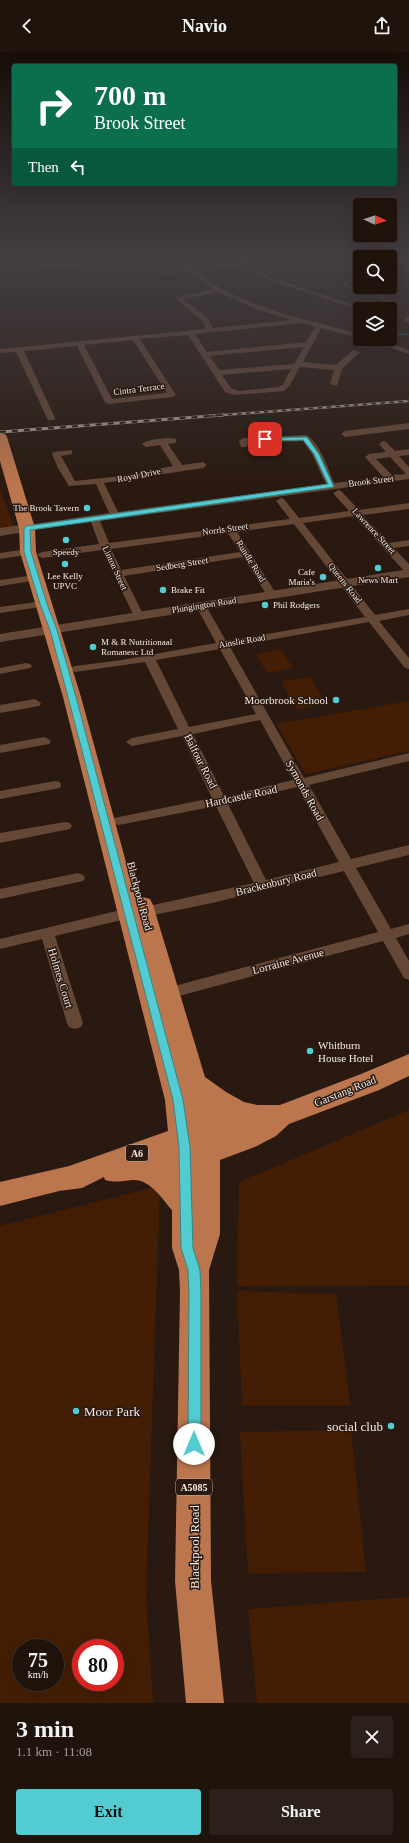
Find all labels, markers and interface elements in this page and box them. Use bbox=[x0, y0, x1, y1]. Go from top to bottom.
icon: back bbox=[16, 15, 38, 37]
icon: share bbox=[371, 15, 393, 37]
text: Navio bbox=[182, 16, 227, 36]
icon: right bbox=[28, 80, 80, 132]
text: 700 m bbox=[94, 80, 166, 111]
text: Brook Street bbox=[94, 113, 186, 133]
icon: left bbox=[67, 156, 89, 178]
text: Then bbox=[28, 159, 59, 175]
north arrow bbox=[353, 198, 397, 242]
map controls bbox=[353, 198, 397, 346]
button: search bbox=[353, 250, 397, 294]
button: layers bbox=[353, 302, 397, 346]
street label: Cintra Terrace bbox=[113, 381, 165, 397]
pin bbox=[248, 422, 282, 456]
icon: arrive bbox=[254, 428, 276, 450]
street label: Royal Drive bbox=[116, 466, 162, 484]
street label: Brook Street bbox=[348, 473, 395, 489]
place label: The Brook Tavern bbox=[13, 503, 79, 513]
marker: The Brook Tavern bbox=[82, 503, 92, 513]
street label: Lawrence Street bbox=[350, 506, 398, 556]
street label: Norris Street bbox=[201, 521, 249, 537]
marker: Speedy bbox=[61, 535, 71, 545]
street label: Rundle Road bbox=[234, 538, 268, 584]
street label: Linton Street bbox=[100, 544, 130, 592]
place label: Speedy bbox=[53, 547, 80, 557]
street label: Sedberg Street bbox=[155, 555, 209, 573]
marker: Lee Kelly UPVC bbox=[60, 559, 70, 569]
street label: Queens Road bbox=[326, 561, 364, 605]
marker: News Mart bbox=[373, 563, 383, 573]
place label: Cafe Maria's bbox=[288, 567, 315, 587]
place label: Lee Kelly UPVC bbox=[47, 571, 83, 591]
marker: Cafe Maria's bbox=[318, 572, 328, 582]
place label: News Mart bbox=[358, 575, 399, 585]
marker: Brake Fit bbox=[158, 585, 168, 595]
place label: Brake Fit bbox=[171, 585, 205, 595]
street label: Plungington Road bbox=[171, 595, 237, 615]
marker: Phil Rodgers bbox=[260, 600, 270, 610]
place label: Phil Rodgers bbox=[273, 600, 320, 610]
street label: Ainslie Road bbox=[218, 632, 267, 650]
place label: M & R Nutritionaal Romanesc Ltd bbox=[101, 637, 173, 657]
marker: M & R Nutritionaal Romanesc Ltd bbox=[88, 642, 98, 652]
place label: Moorbrook School bbox=[245, 694, 328, 706]
marker: Moorbrook School bbox=[331, 695, 341, 705]
street label: Balfour Road bbox=[182, 732, 220, 791]
street label: Symonds Road bbox=[284, 758, 327, 823]
street label: Hardcastle Road bbox=[204, 782, 278, 809]
street label: Blackpool Road bbox=[125, 860, 155, 932]
street label: Brackenbury Road bbox=[234, 866, 318, 898]
street label: Lorraine Avenue bbox=[251, 946, 325, 976]
street label: Holmes Court bbox=[46, 947, 76, 1009]
place label: Whitburn House Hotel bbox=[318, 1039, 373, 1064]
marker: Whitburn House Hotel bbox=[305, 1046, 315, 1056]
street label: Garstang Road bbox=[312, 1073, 378, 1109]
road number: A6 bbox=[126, 1145, 148, 1161]
place label: Moor Park bbox=[84, 1404, 140, 1419]
marker: Moor Park bbox=[71, 1406, 81, 1416]
place label: social club bbox=[327, 1419, 383, 1434]
marker: social club bbox=[386, 1421, 396, 1431]
position arrow bbox=[173, 1423, 215, 1465]
road number: A5085 bbox=[176, 1479, 212, 1495]
street label: Blackpool Road bbox=[187, 1504, 202, 1589]
speed limit sign: 80 bbox=[72, 1639, 124, 1691]
text: 75 bbox=[28, 1649, 48, 1671]
text: km/h bbox=[28, 1669, 48, 1680]
text: 3 min bbox=[16, 1716, 74, 1742]
button: close bbox=[351, 1716, 393, 1758]
text: 1.1 km · 11:08 bbox=[16, 1744, 92, 1759]
button: Exit bbox=[16, 1789, 201, 1835]
button: Share bbox=[209, 1789, 393, 1835]

